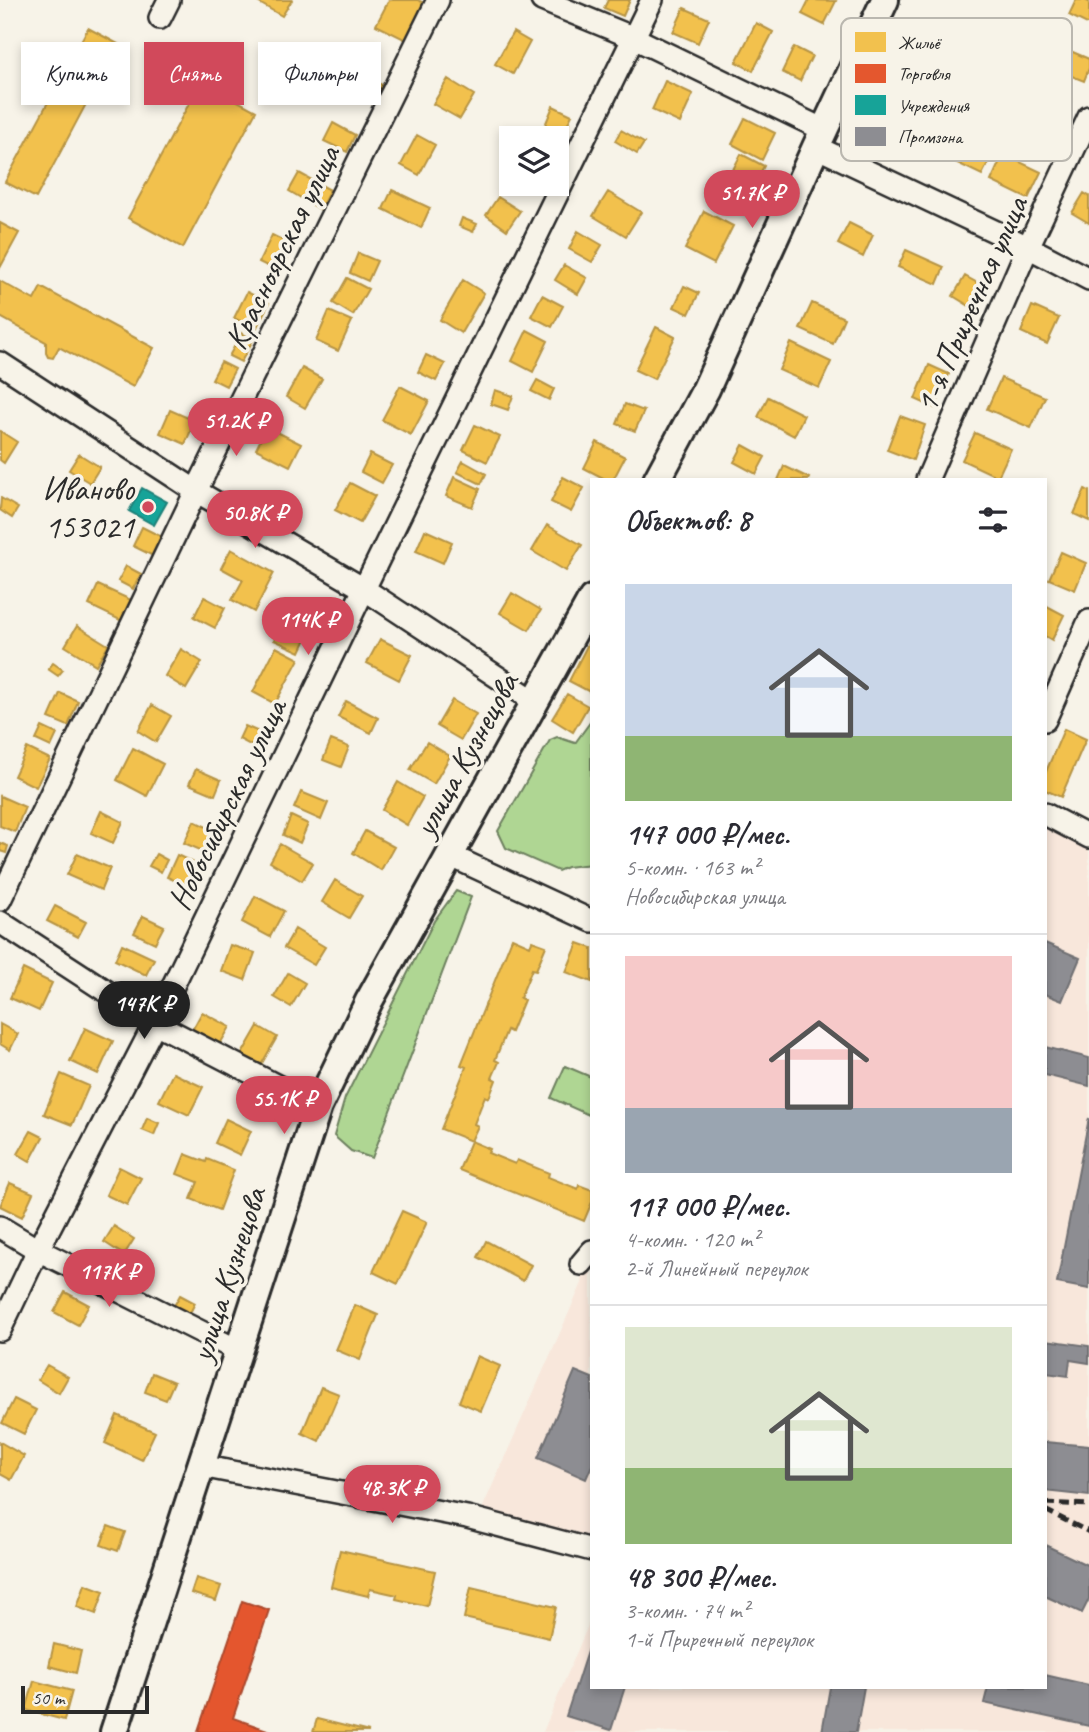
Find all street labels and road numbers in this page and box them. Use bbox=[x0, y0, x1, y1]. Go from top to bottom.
street label: Красноярская улица bbox=[214, 137, 350, 356]
street label: 1-я Приречная улица bbox=[905, 188, 1038, 419]
street label: улица Кузнецова bbox=[403, 663, 529, 845]
street label: Новосибирская улица bbox=[158, 690, 297, 917]
street label: улица Кузнецова bbox=[179, 1180, 277, 1368]

